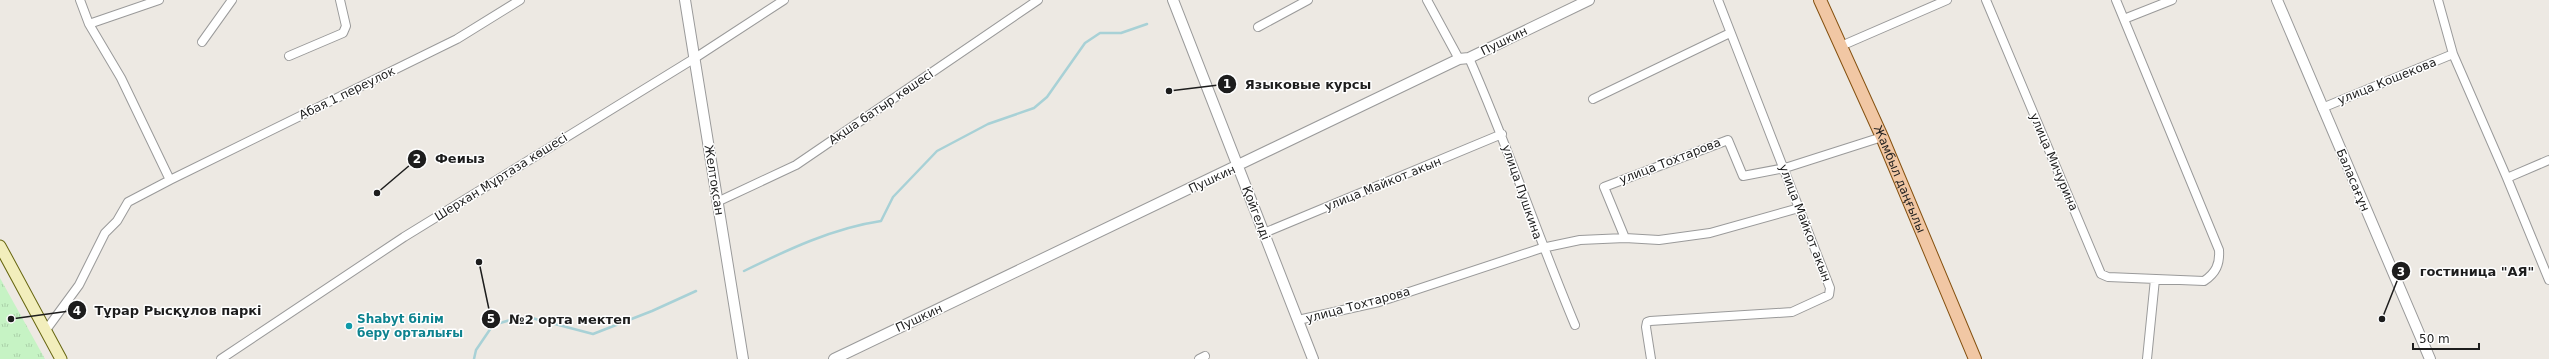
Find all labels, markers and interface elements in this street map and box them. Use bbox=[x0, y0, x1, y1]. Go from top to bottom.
street label: Пушкин bbox=[1478, 24, 1530, 58]
street label: улица Кошекова bbox=[2336, 55, 2438, 107]
street label: Абая 1 переулок bbox=[297, 64, 397, 122]
street label: Ақша батыр көшесі bbox=[826, 67, 936, 147]
callout: Языковые курсы bbox=[1217, 72, 1379, 97]
text: 1 bbox=[1223, 77, 1231, 91]
text: Языковые курсы bbox=[1245, 77, 1371, 92]
street label: улица Мичурина bbox=[2027, 111, 2081, 213]
street label: Жамбыл даңғылы bbox=[1871, 123, 1928, 235]
street label: Шерхан Мұртаза көшесі bbox=[432, 130, 570, 224]
street label: улица Тохтарова bbox=[1617, 135, 1723, 187]
street label: улица Пушкина bbox=[1499, 143, 1545, 241]
street label: Желтоқсан bbox=[702, 144, 726, 216]
callout: Феиыз bbox=[407, 146, 493, 171]
street label: Баласағұн bbox=[2334, 147, 2372, 213]
text: Феиыз bbox=[435, 151, 485, 166]
text: 2 bbox=[413, 152, 421, 166]
street label: улица Майкот акын bbox=[1323, 154, 1443, 214]
street label: Пушкин bbox=[1186, 162, 1238, 196]
street label: улица Майкот акын bbox=[1776, 162, 1834, 284]
street label: Қойгелді bbox=[1239, 184, 1273, 242]
callout: гостиница "АЯ" bbox=[2391, 259, 2542, 284]
text: гостиница "АЯ" bbox=[2420, 264, 2534, 279]
text: 3 bbox=[2397, 265, 2405, 279]
street label: улица Тохтарова bbox=[1304, 284, 1412, 326]
callout: Тұрар Рысқұлов паркі bbox=[67, 298, 270, 323]
street label: Пушкин bbox=[893, 301, 945, 335]
text: Тұрар Рысқұлов паркі bbox=[94, 303, 262, 318]
text: 4 bbox=[73, 304, 81, 318]
callout: №2 орта мектеп bbox=[481, 307, 639, 332]
place label: Shabyt білім беру орталығы bbox=[357, 312, 463, 340]
text: 5 bbox=[487, 312, 495, 326]
text: №2 орта мектеп bbox=[509, 312, 631, 327]
marker: Shabyt білім беру орталығы bbox=[344, 321, 354, 331]
scale bar bbox=[2413, 325, 2479, 351]
text: 50 m bbox=[2419, 332, 2450, 346]

